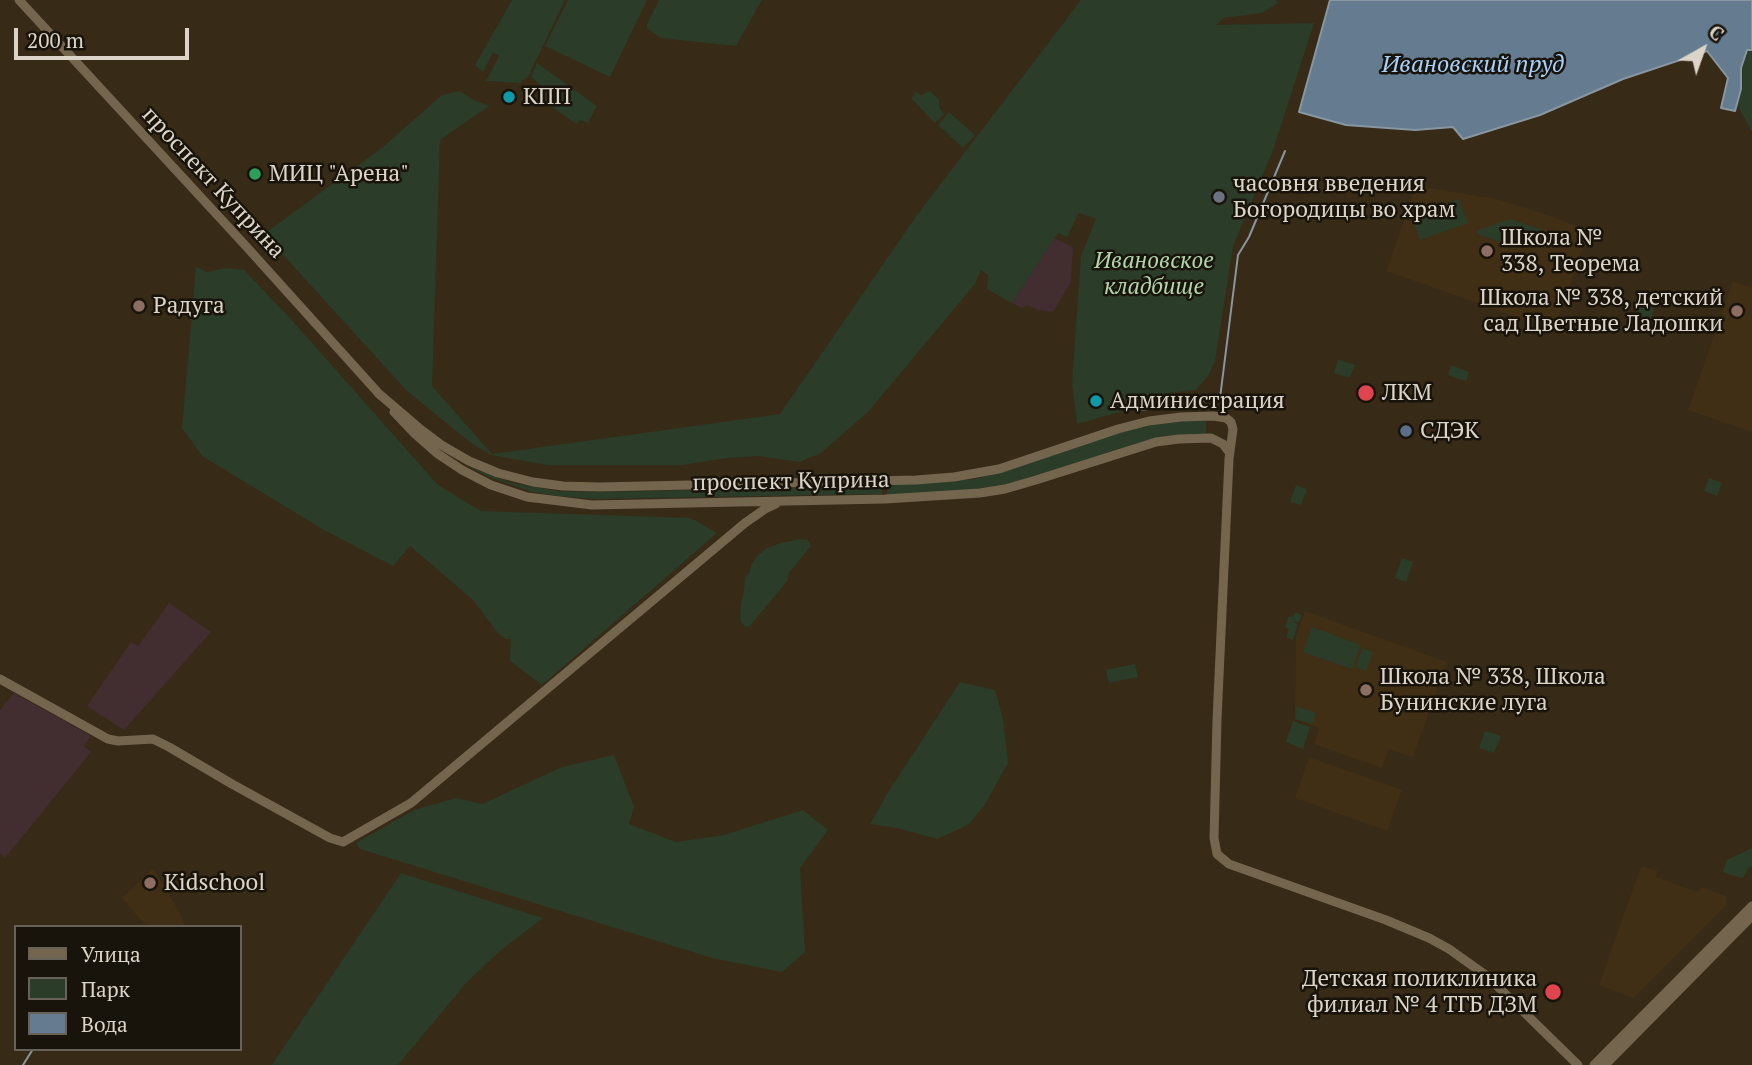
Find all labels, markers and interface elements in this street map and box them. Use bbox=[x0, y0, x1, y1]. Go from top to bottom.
scale bar bbox=[18, 14, 192, 58]
north arrow bbox=[1668, 14, 1738, 84]
text: С bbox=[1704, 19, 1730, 46]
text: 200 m bbox=[27, 26, 84, 54]
water label: Ивановский пруд bbox=[1382, 51, 1564, 79]
place label: КПП bbox=[523, 83, 571, 111]
marker: КПП bbox=[501, 89, 517, 105]
street label: проспект Куприна bbox=[136, 101, 290, 265]
place label: МИЦ "Арена" bbox=[269, 160, 409, 188]
marker: МИЦ "Арена" bbox=[247, 166, 263, 182]
place label: часовня введения Богородицы во храм bbox=[1233, 170, 1455, 224]
marker: часовня введения Богородицы во храм bbox=[1211, 189, 1227, 205]
place label: Школа № 338, Теорема bbox=[1501, 224, 1640, 278]
marker: Школа № 338, Теорема bbox=[1479, 243, 1495, 259]
park label: Ивановское кладбище bbox=[1094, 247, 1214, 301]
place label: Школа № 338, детский сад Цветные Ладошки bbox=[1480, 284, 1723, 338]
place label: Радуга bbox=[153, 292, 225, 320]
marker: Радуга bbox=[131, 298, 147, 314]
marker: Школа № 338, детский сад Цветные Ладошки bbox=[1729, 303, 1745, 319]
place label: ЛКМ bbox=[1382, 379, 1432, 407]
marker: ЛКМ bbox=[1356, 383, 1376, 403]
place label: Администрация bbox=[1110, 387, 1285, 415]
marker: Администрация bbox=[1088, 393, 1104, 409]
place label: СДЭК bbox=[1420, 417, 1479, 445]
marker: СДЭК bbox=[1398, 423, 1414, 439]
street label: проспект Куприна bbox=[692, 466, 890, 498]
place label: Школа № 338, Школа Бунинские луга bbox=[1380, 663, 1606, 717]
marker: Школа № 338, Школа Бунинские луга bbox=[1358, 682, 1374, 698]
place label: Kidschool bbox=[164, 869, 265, 897]
marker: Kidschool bbox=[142, 875, 158, 891]
legend bbox=[14, 925, 242, 1051]
text: Улица bbox=[81, 940, 141, 968]
place label: Детская поликлиника филиал № 4 ТГБ ДЗМ bbox=[1302, 965, 1537, 1019]
text: Парк bbox=[81, 975, 130, 1003]
marker: Детская поликлиника филиал № 4 ТГБ ДЗМ bbox=[1543, 982, 1563, 1002]
text: Вода bbox=[81, 1010, 128, 1038]

